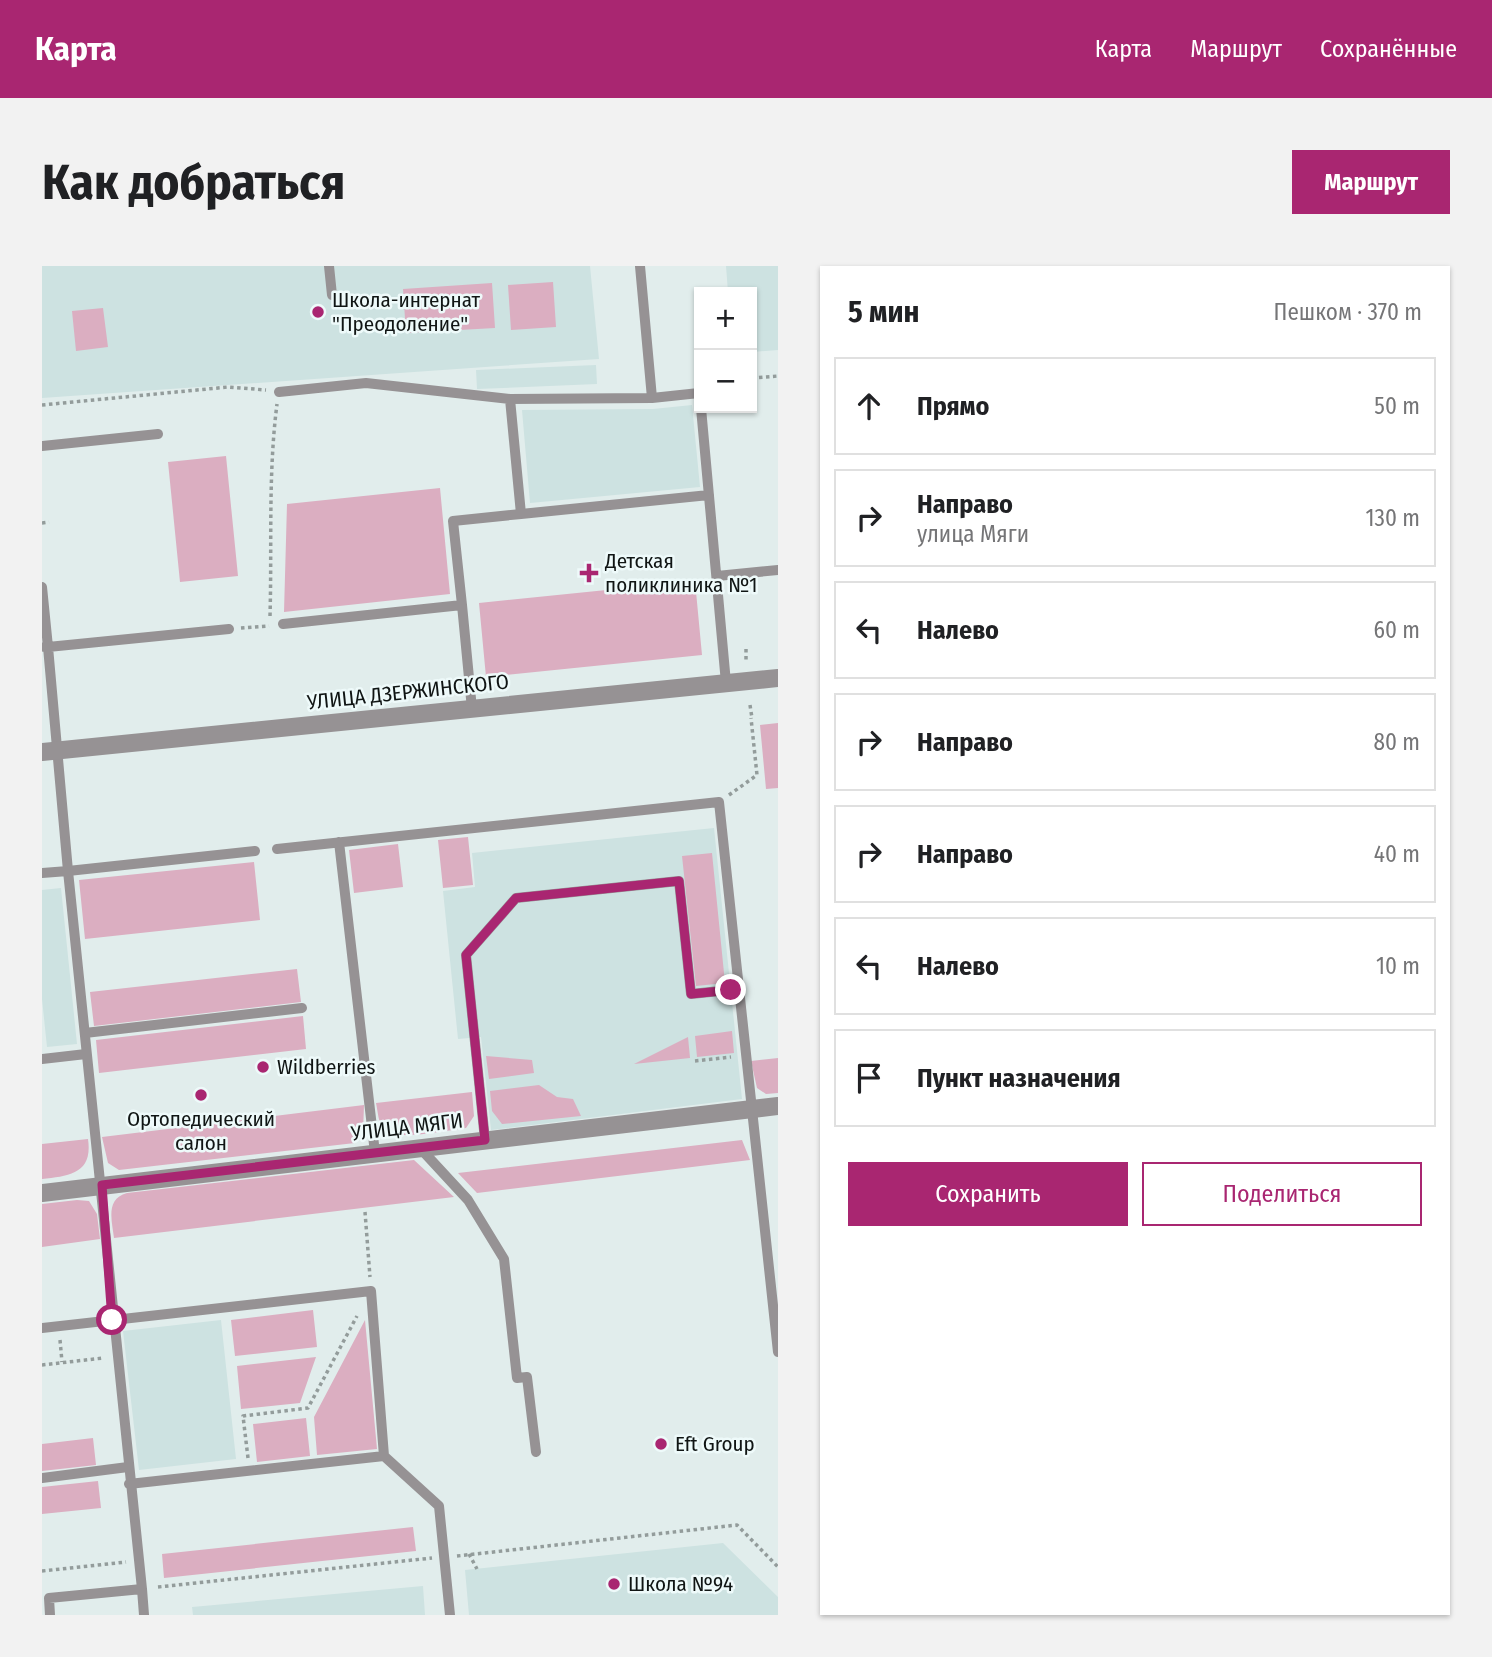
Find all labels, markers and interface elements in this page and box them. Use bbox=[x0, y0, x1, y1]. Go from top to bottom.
text: Карта bbox=[35, 29, 117, 69]
text: Карта bbox=[1095, 35, 1152, 63]
text: Маршрут bbox=[1190, 35, 1282, 63]
text: Сохранённые bbox=[1320, 35, 1457, 63]
button: Маршрут bbox=[1292, 150, 1450, 214]
text: Как добраться bbox=[42, 153, 345, 212]
place label: Школа-интернат "Преодоление" bbox=[332, 287, 481, 337]
map controls bbox=[694, 287, 757, 413]
button: + bbox=[694, 287, 757, 350]
text: 5 мин bbox=[848, 294, 919, 330]
text: Пешком · 370 m bbox=[1274, 298, 1422, 326]
marker: Школа-интернат "Преодоление" bbox=[310, 304, 326, 320]
button: − bbox=[694, 350, 757, 413]
icon: ahead bbox=[850, 387, 888, 425]
text: Прямо bbox=[917, 391, 989, 422]
text: 50 m bbox=[1374, 392, 1420, 420]
text: Направо bbox=[917, 489, 1013, 520]
icon: right bbox=[850, 499, 888, 537]
text: 130 m bbox=[1366, 504, 1420, 532]
text: улица Мяги bbox=[917, 520, 1029, 548]
place label: Детская поликлиника №1 bbox=[604, 548, 758, 598]
marker: Детская поликлиника №1 bbox=[579, 563, 599, 583]
icon: left bbox=[850, 611, 888, 649]
text: Налево bbox=[917, 615, 999, 646]
text: 60 m bbox=[1374, 616, 1420, 644]
street label: УЛИЦА ДЗЕРЖИНСКОГО bbox=[305, 668, 510, 716]
icon: right bbox=[850, 723, 888, 761]
text: Направо bbox=[917, 727, 1013, 758]
text: 80 m bbox=[1373, 728, 1420, 756]
icon: right bbox=[850, 835, 888, 873]
text: Направо bbox=[917, 839, 1013, 870]
text: 40 m bbox=[1374, 840, 1420, 868]
icon: left bbox=[850, 947, 888, 985]
text: Налево bbox=[917, 951, 999, 982]
text: 10 m bbox=[1376, 952, 1420, 980]
route end bbox=[715, 974, 746, 1005]
place label: Wildberries bbox=[277, 1054, 376, 1080]
marker: Wildberries bbox=[255, 1059, 271, 1075]
icon: arrive bbox=[850, 1059, 888, 1097]
text: Пункт назначения bbox=[917, 1063, 1121, 1094]
marker: Ортопедический салон bbox=[193, 1087, 209, 1103]
place label: Ортопедический салон bbox=[127, 1106, 275, 1156]
street label: УЛИЦА МЯГИ bbox=[349, 1107, 464, 1147]
button: Сохранить bbox=[848, 1162, 1128, 1226]
button: Поделиться bbox=[1142, 1162, 1422, 1226]
route start bbox=[96, 1304, 127, 1335]
place label: Eft Group bbox=[675, 1431, 755, 1457]
marker: Eft Group bbox=[653, 1436, 669, 1452]
place label: Школа №94 bbox=[628, 1571, 733, 1597]
marker: Школа №94 bbox=[606, 1576, 622, 1592]

